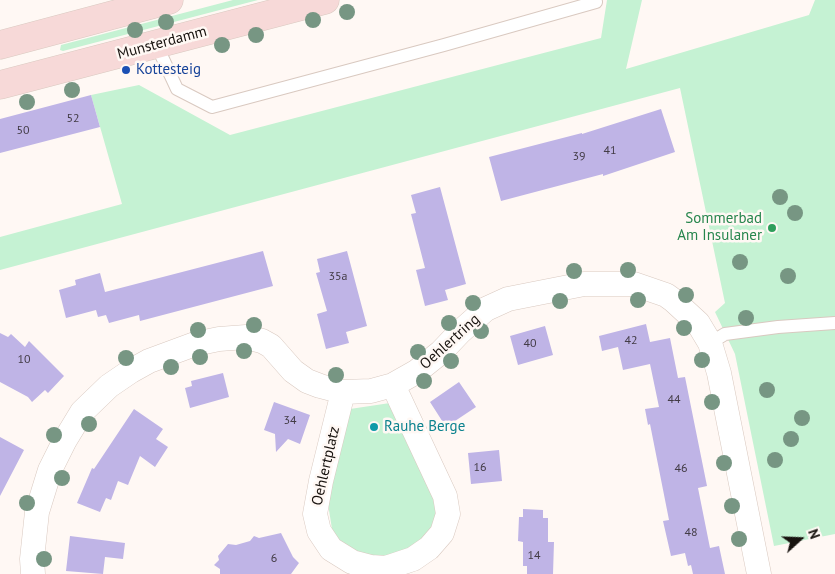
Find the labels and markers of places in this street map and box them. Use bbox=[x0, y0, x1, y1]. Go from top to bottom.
place label: Kottesteig bbox=[136, 61, 201, 79]
marker: Kottesteig bbox=[120, 64, 132, 76]
place label: Sommerbad Am Insulaner bbox=[677, 210, 762, 245]
marker: Sommerbad Am Insulaner bbox=[766, 222, 778, 234]
place label: Rauhe Berge bbox=[384, 418, 465, 436]
marker: Rauhe Berge bbox=[368, 421, 380, 433]

